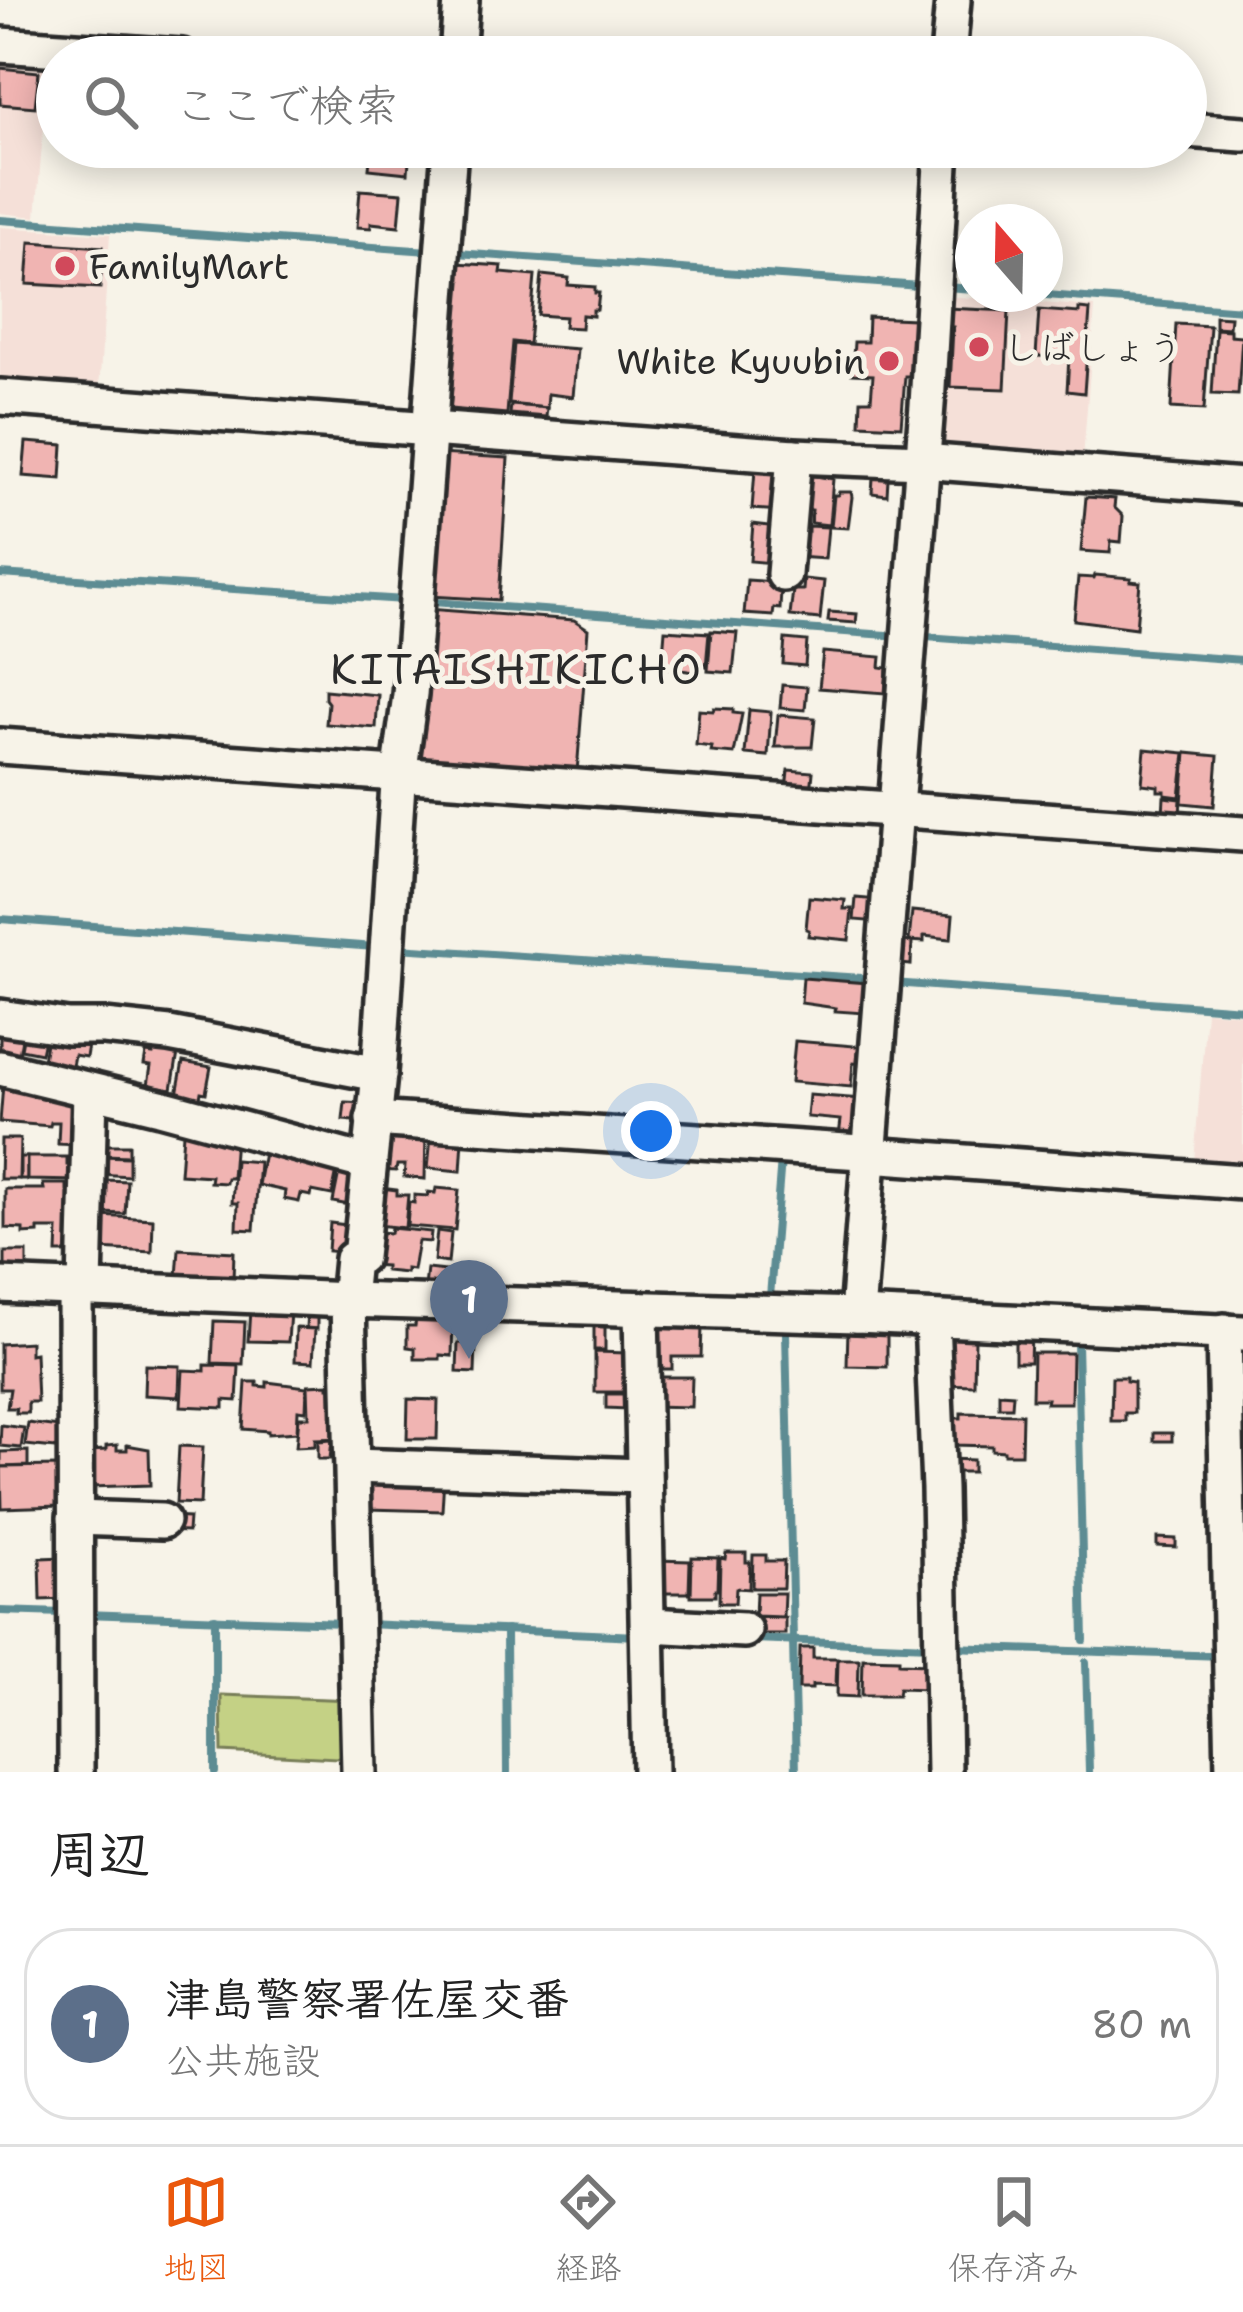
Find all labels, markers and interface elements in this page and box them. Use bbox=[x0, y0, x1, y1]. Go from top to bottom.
search box bbox=[36, 36, 1207, 168]
icon: search bbox=[78, 69, 144, 135]
text: ここで検索 bbox=[174, 75, 399, 135]
north arrow bbox=[955, 204, 1063, 312]
place label: FamilyMart bbox=[89, 242, 289, 291]
marker: FamilyMart bbox=[52, 253, 78, 279]
place label: しばしょう bbox=[1003, 323, 1183, 372]
marker: しばしょう bbox=[966, 334, 992, 360]
place label: White Kyuubin bbox=[616, 337, 865, 386]
marker: White Kyuubin bbox=[876, 348, 902, 374]
district label: KITAISHIKICHO bbox=[330, 641, 704, 697]
your location bbox=[621, 1101, 681, 1161]
pin: 1 bbox=[430, 1260, 508, 1359]
text: 周辺 bbox=[48, 1820, 150, 1888]
text: 津島警察署佐屋交番 bbox=[165, 1969, 570, 2029]
text: 1 bbox=[81, 1998, 99, 2050]
text: 80 m bbox=[1091, 1998, 1192, 2050]
text: 公共施設 bbox=[165, 2034, 321, 2086]
tab: 地図 bbox=[163, 2169, 229, 2290]
tab: 経路 bbox=[555, 2169, 621, 2290]
tab: 保存済み bbox=[948, 2169, 1080, 2290]

